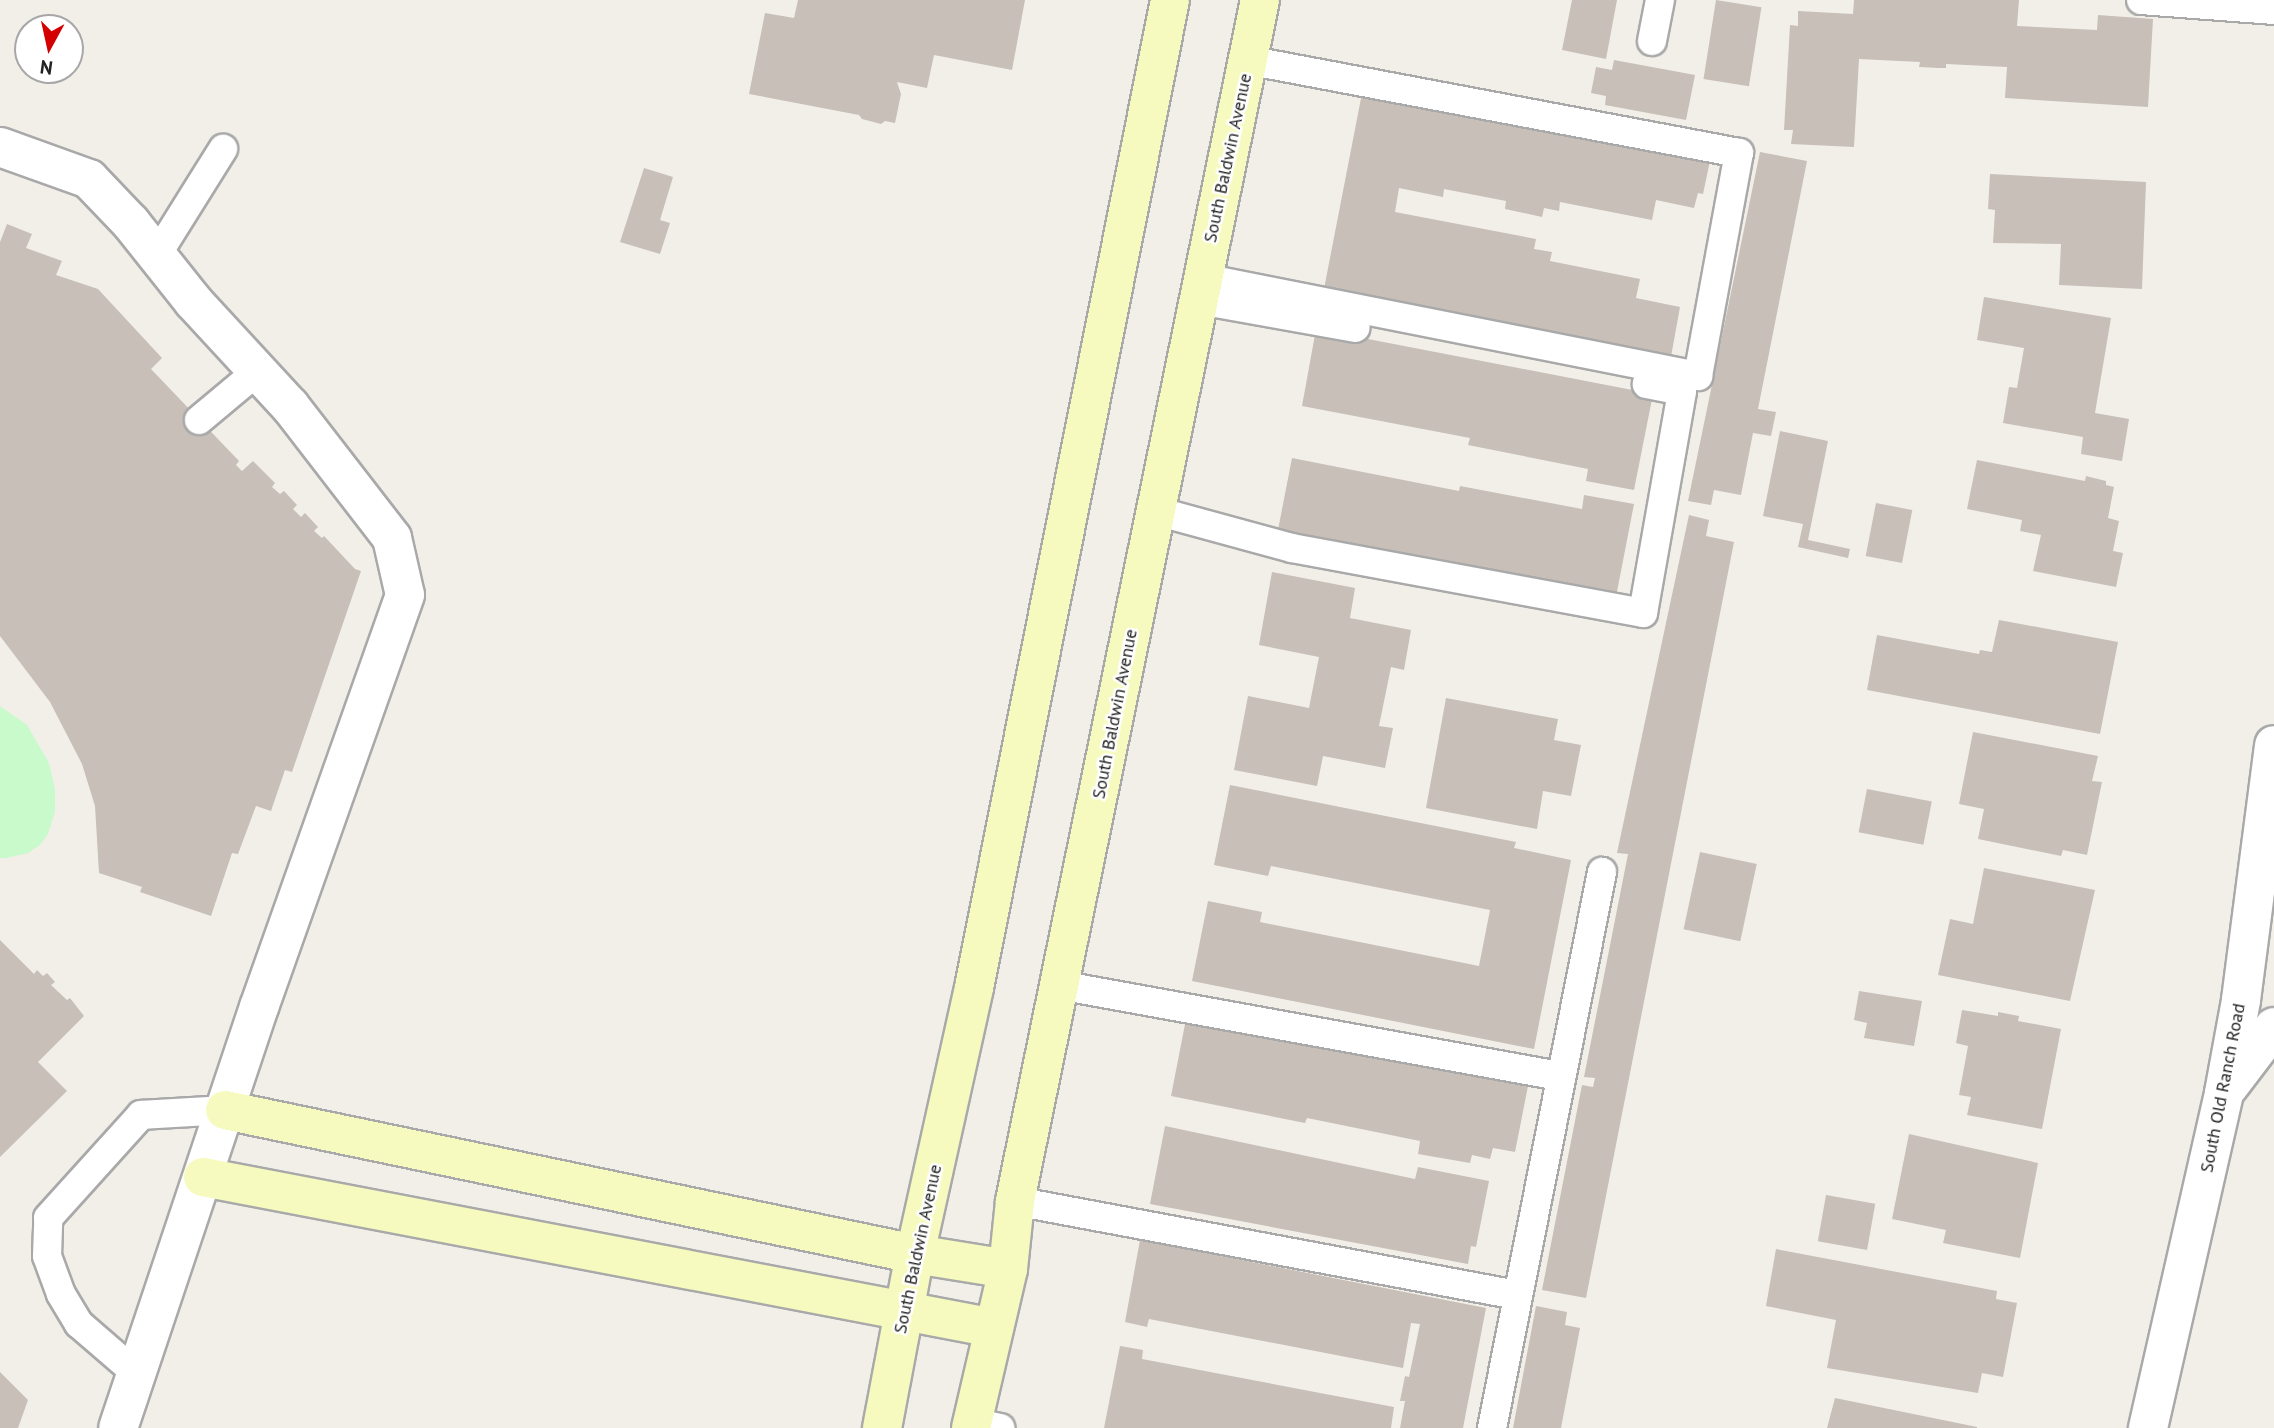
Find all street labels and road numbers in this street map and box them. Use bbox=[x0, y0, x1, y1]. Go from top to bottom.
street label: South Baldwin Avenue bbox=[1199, 71, 1257, 245]
street label: South Baldwin Avenue bbox=[1088, 627, 1142, 801]
street label: South Old Ranch Road bbox=[2196, 1002, 2250, 1174]
street label: South Baldwin Avenue bbox=[889, 1162, 947, 1336]

